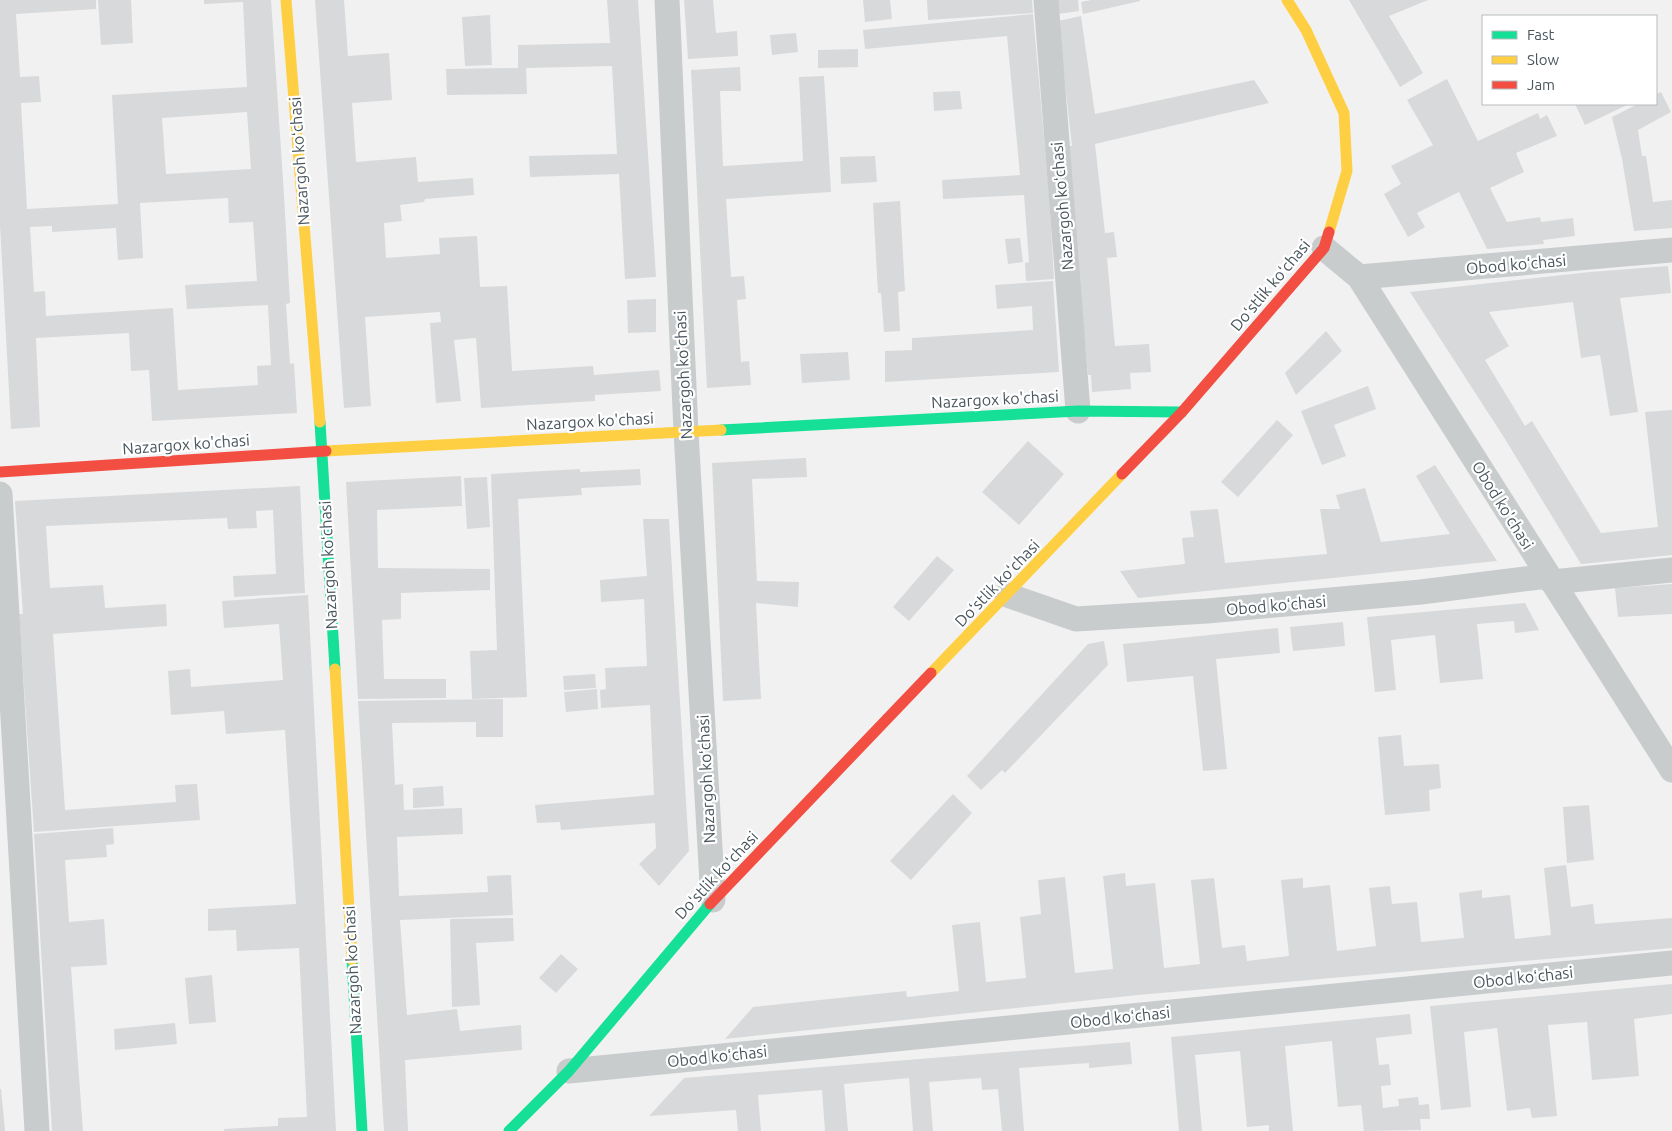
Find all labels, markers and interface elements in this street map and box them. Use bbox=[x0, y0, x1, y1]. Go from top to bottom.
legend bbox=[1482, 15, 1657, 105]
text: Fast bbox=[1527, 26, 1555, 43]
text: Slow bbox=[1527, 51, 1560, 68]
text: Jam bbox=[1527, 76, 1555, 93]
street label: Nazargoh koʻchasi bbox=[286, 96, 312, 226]
street label: Nazargoh koʻchasi bbox=[1047, 141, 1077, 271]
street label: Doʻstlik koʻchasi bbox=[1227, 236, 1313, 334]
street label: Obod koʻchasi bbox=[1465, 251, 1567, 277]
street label: Nazargoh koʻchasi bbox=[671, 310, 695, 440]
street label: Nazargox ko'chasi bbox=[931, 387, 1059, 411]
street label: Nazargox ko'chasi bbox=[526, 409, 654, 433]
street label: Nazargox ko'chasi bbox=[122, 431, 250, 457]
street label: Obod ko'chasi bbox=[1469, 458, 1537, 552]
street label: Nazargoh koʻchasi bbox=[316, 500, 340, 630]
street label: Doʻstlik koʻchasi bbox=[951, 536, 1043, 630]
street label: Obod koʻchasi bbox=[1225, 592, 1327, 618]
street label: Nazargoh koʻchasi bbox=[694, 714, 718, 844]
street label: Doʻstlik koʻchasi bbox=[671, 827, 761, 923]
street label: Nazargoh koʻchasi bbox=[340, 905, 364, 1035]
street label: Obod koʻchasi bbox=[1472, 963, 1574, 991]
street label: Obod koʻchasi bbox=[1069, 1003, 1171, 1031]
street label: Obod koʻchasi bbox=[666, 1042, 768, 1070]

